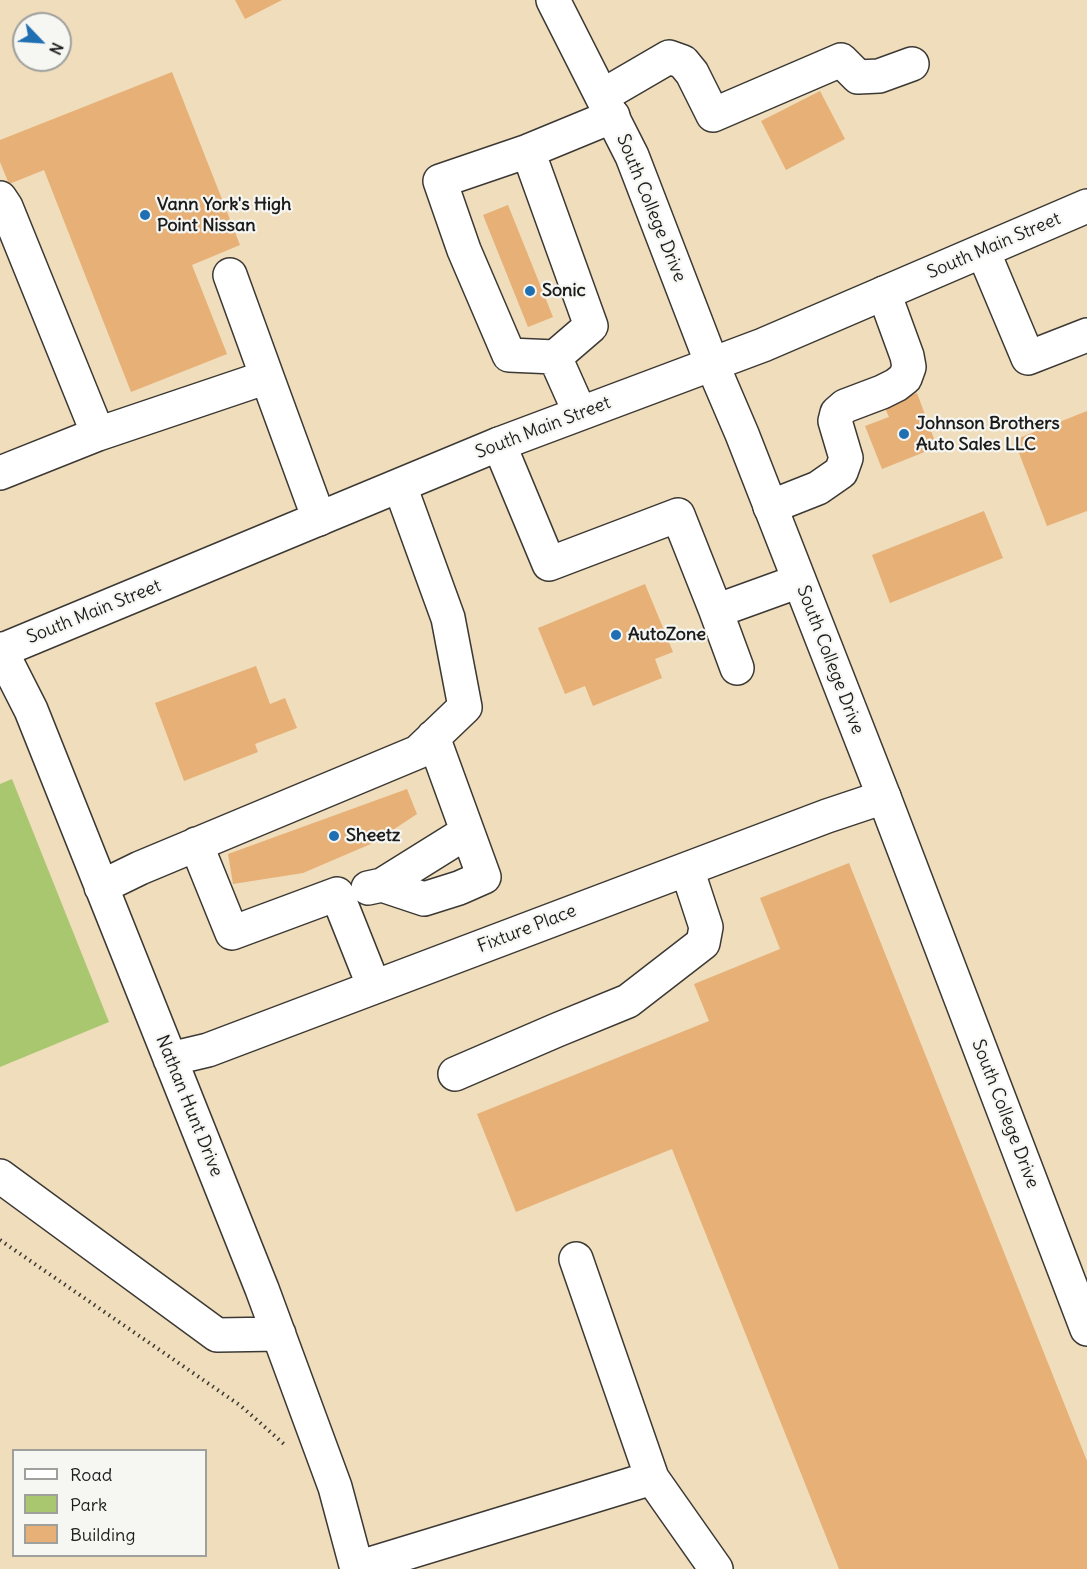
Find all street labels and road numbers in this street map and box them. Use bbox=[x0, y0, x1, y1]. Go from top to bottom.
street label: South College Drive bbox=[611, 131, 691, 285]
street label: South Main Street bbox=[924, 208, 1064, 284]
street label: South Main Street bbox=[472, 392, 614, 464]
street label: South Main Street bbox=[24, 575, 164, 649]
street label: South College Drive bbox=[792, 583, 868, 737]
street label: Fixture Place bbox=[475, 900, 579, 958]
street label: Nathan Hunt Drive bbox=[151, 1032, 227, 1180]
street label: South College Drive bbox=[967, 1037, 1043, 1191]

